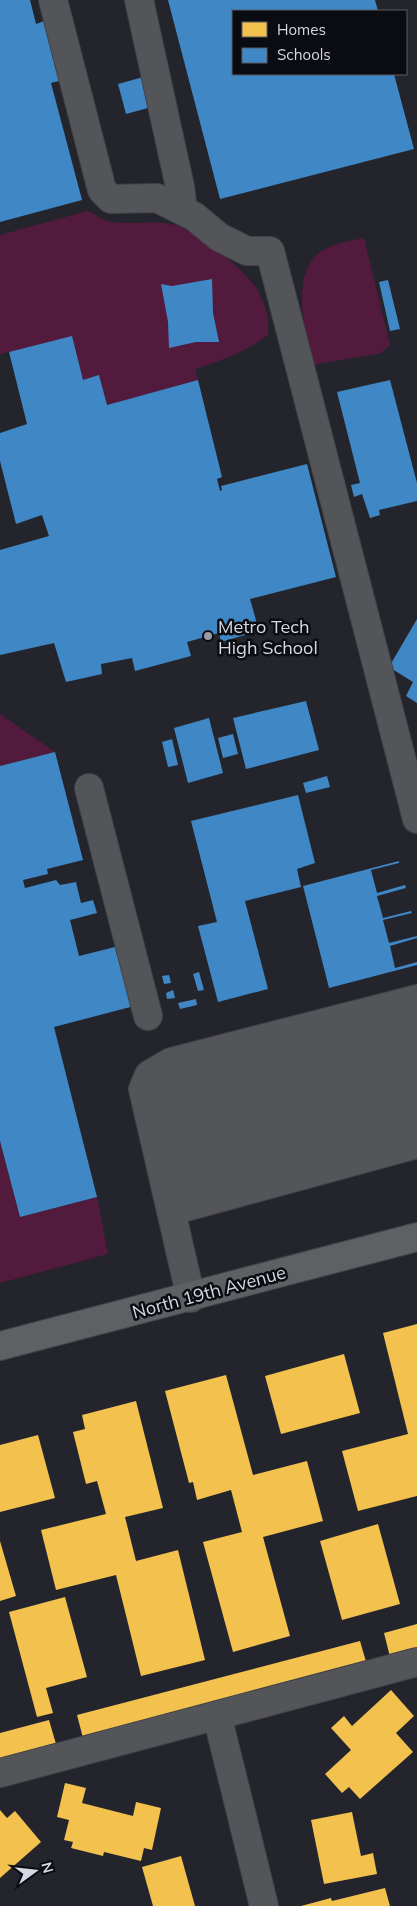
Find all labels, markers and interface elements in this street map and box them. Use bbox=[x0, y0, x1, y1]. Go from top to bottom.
legend bbox=[232, 10, 407, 75]
text: Homes bbox=[277, 20, 326, 39]
text: Schools bbox=[277, 45, 331, 64]
place label: Metro Tech High School bbox=[218, 615, 318, 659]
marker: Metro Tech High School bbox=[202, 630, 214, 642]
street label: North 19th Avenue bbox=[130, 1260, 288, 1324]
north arrow bbox=[10, 1846, 60, 1896]
text: N bbox=[37, 1860, 58, 1875]

